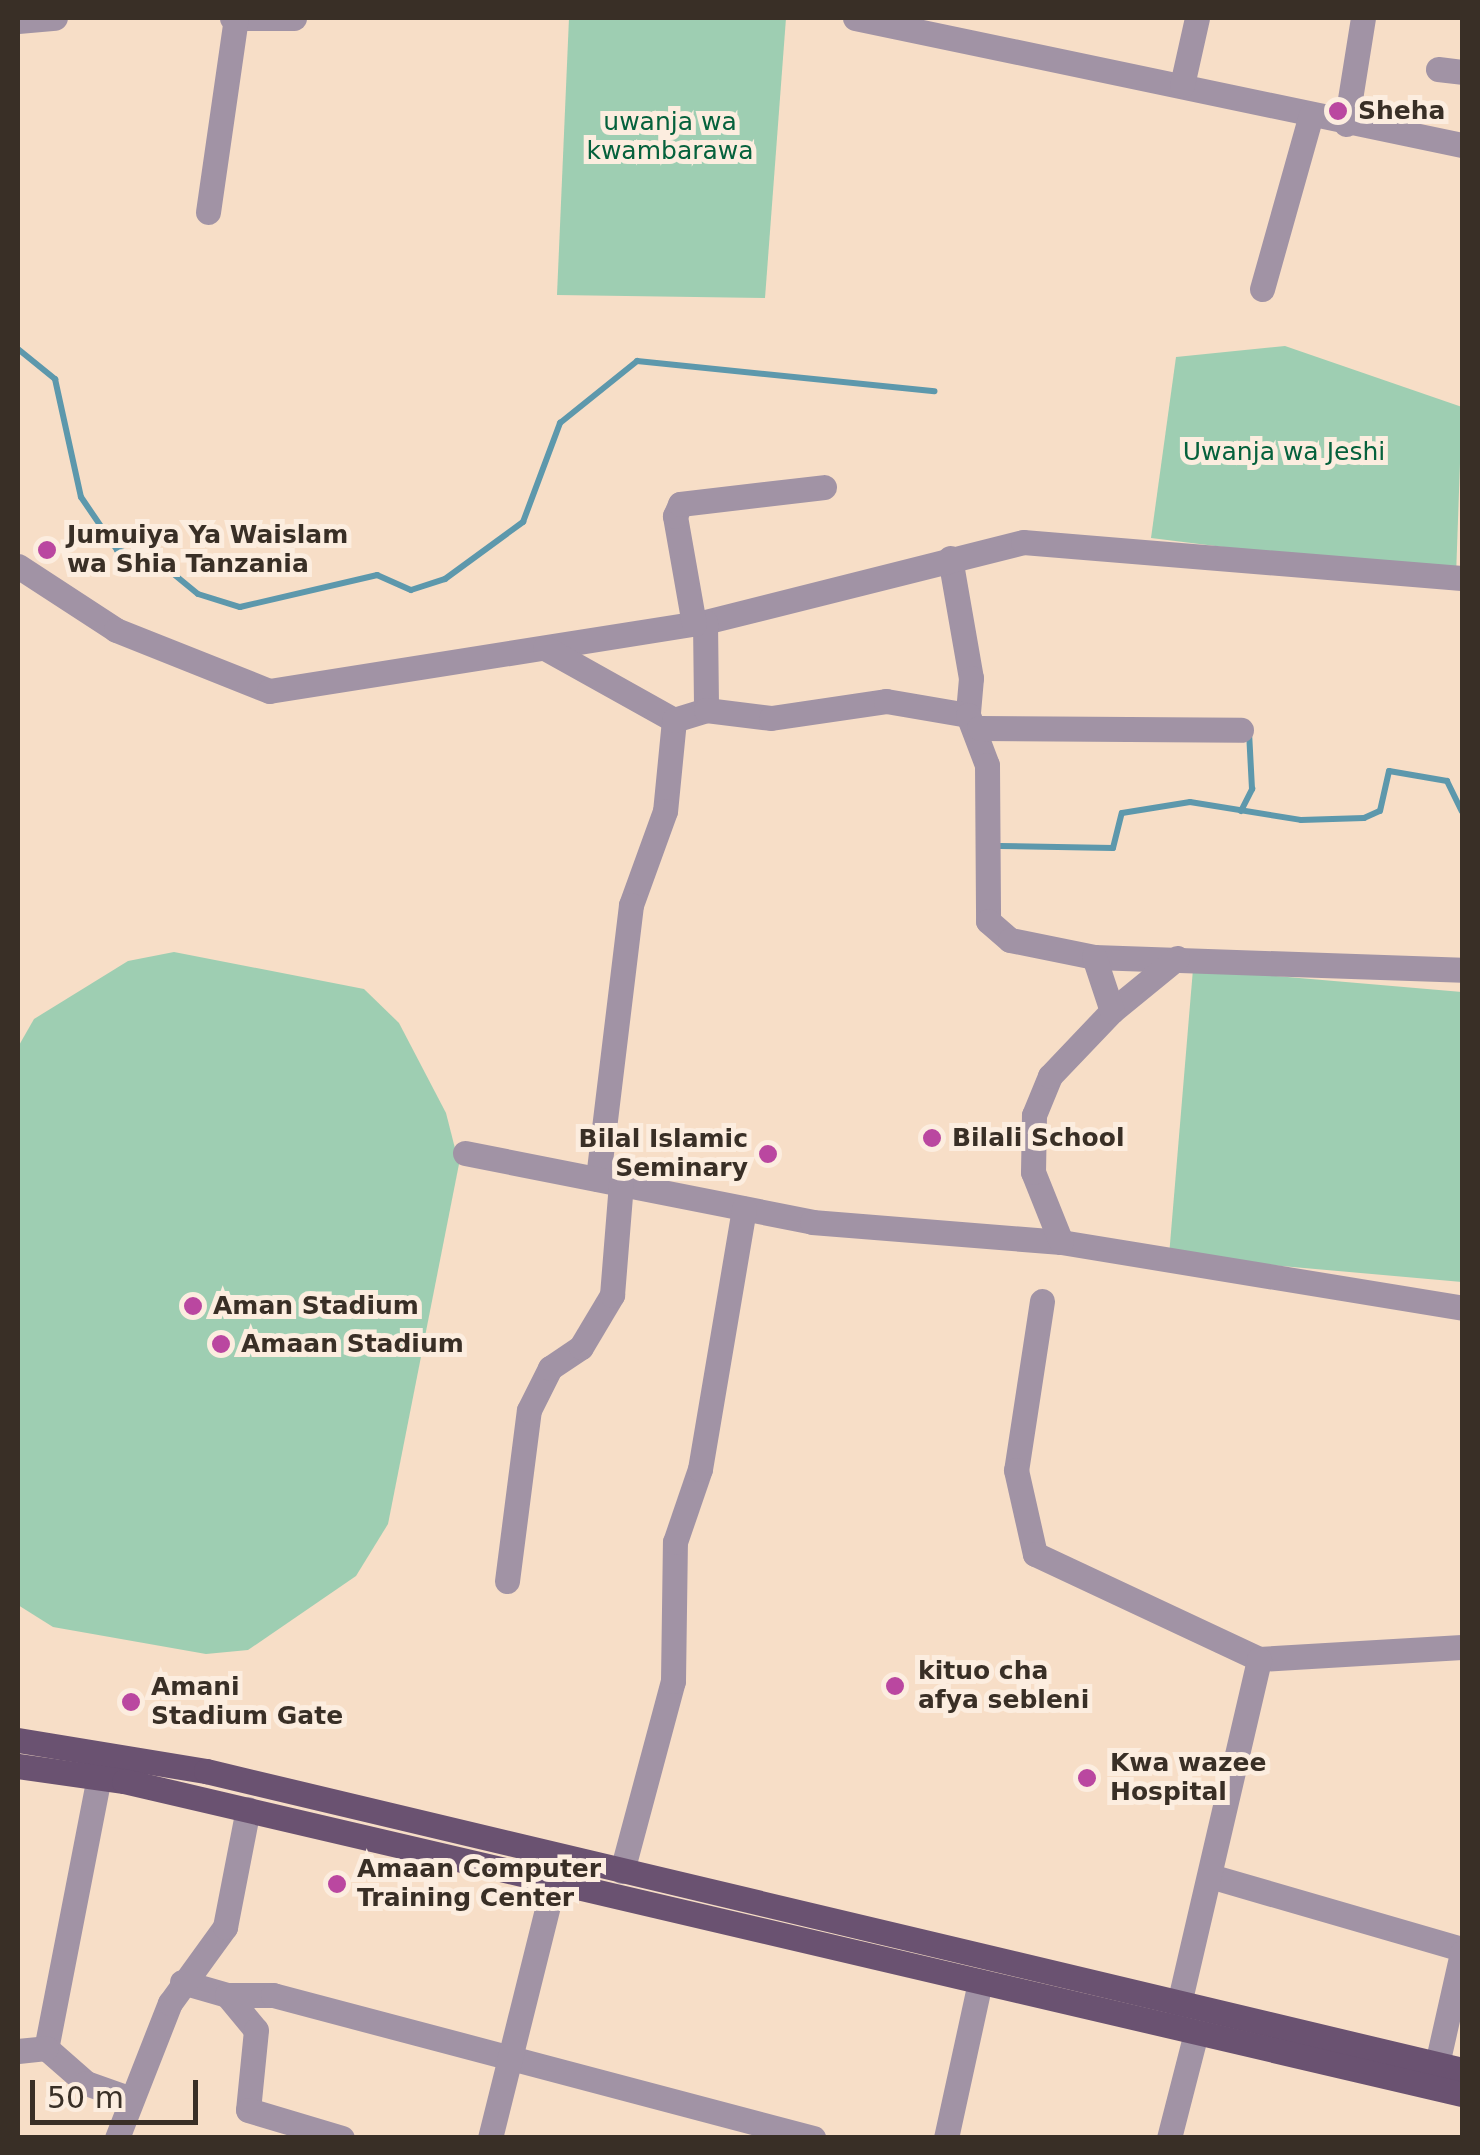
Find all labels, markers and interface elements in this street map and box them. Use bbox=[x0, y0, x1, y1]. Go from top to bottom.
place label: Sheha bbox=[1358, 96, 1445, 126]
marker: Sheha bbox=[1327, 100, 1349, 122]
park label: uwanja wa kwambarawa bbox=[586, 108, 754, 167]
park label: Uwanja wa Jeshi bbox=[1183, 437, 1385, 467]
place label: Jumuiya Ya Waislam wa Shia Tanzania bbox=[67, 521, 348, 580]
marker: Jumuiya Ya Waislam wa Shia Tanzania bbox=[36, 539, 58, 561]
place label: Bilali School bbox=[952, 1123, 1124, 1153]
place label: Bilal Islamic Seminary bbox=[579, 1125, 748, 1184]
marker: Bilali School bbox=[921, 1127, 943, 1149]
marker: Bilal Islamic Seminary bbox=[757, 1143, 779, 1165]
place label: Aman Stadium bbox=[213, 1291, 419, 1321]
marker: Aman Stadium bbox=[182, 1295, 204, 1317]
place label: Amaan Stadium bbox=[241, 1329, 464, 1359]
marker: Amaan Stadium bbox=[210, 1333, 232, 1355]
place label: kituo cha afya sebleni bbox=[918, 1657, 1089, 1716]
place label: Amani Stadium Gate bbox=[151, 1673, 343, 1732]
marker: kituo cha afya sebleni bbox=[882, 1673, 908, 1699]
marker: Amani Stadium Gate bbox=[120, 1691, 142, 1713]
place label: Kwa wazee Hospital bbox=[1110, 1749, 1266, 1808]
marker: Kwa wazee Hospital bbox=[1074, 1765, 1100, 1791]
place label: Amaan Computer Training Center bbox=[357, 1855, 601, 1914]
marker: Amaan Computer Training Center bbox=[326, 1873, 348, 1895]
scale bar bbox=[35, 2060, 202, 2122]
text: 50 m bbox=[47, 2080, 124, 2115]

